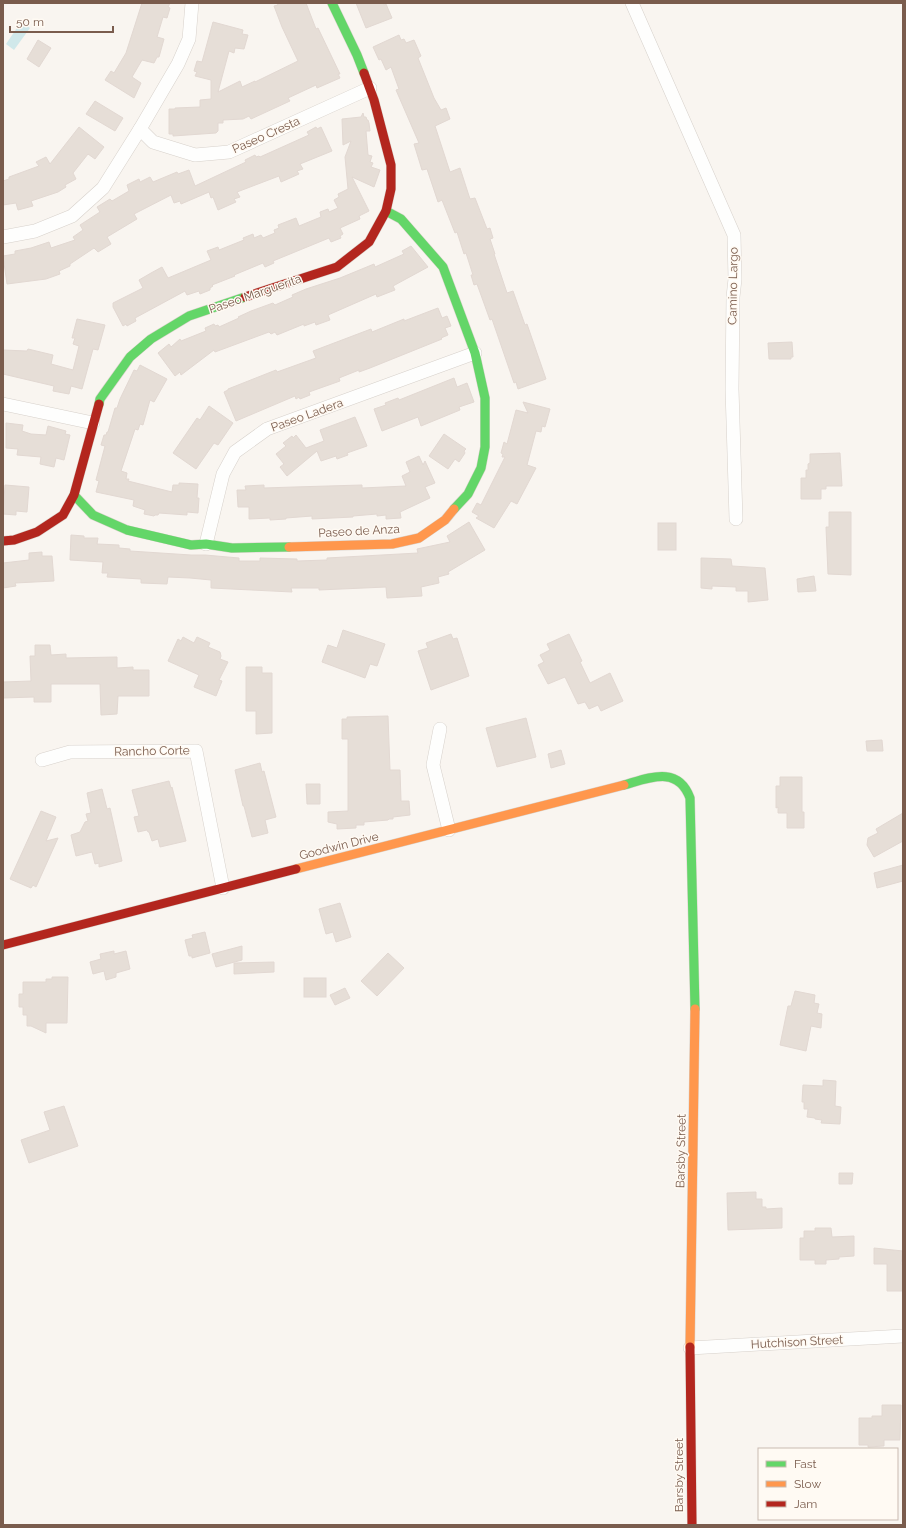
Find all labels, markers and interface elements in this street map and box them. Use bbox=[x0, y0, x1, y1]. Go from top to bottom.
scale bar bbox=[10, 8, 113, 34]
text: 50 m bbox=[16, 15, 44, 29]
street label: Paseo Cresta bbox=[230, 114, 302, 156]
street label: Camino Largo bbox=[725, 247, 741, 325]
street label: Paseo Marguerita bbox=[207, 272, 303, 316]
street label: Paseo Ladera bbox=[269, 395, 345, 435]
street label: Paseo de Anza bbox=[318, 522, 400, 540]
street label: Rancho Corte bbox=[114, 743, 190, 759]
street label: Goodwin Drive bbox=[298, 829, 380, 863]
street label: Barsby Street bbox=[673, 1114, 689, 1188]
street label: Hutchison Street bbox=[751, 1333, 843, 1351]
street label: Barsby Street bbox=[672, 1438, 686, 1512]
legend bbox=[758, 1448, 898, 1520]
text: Fast bbox=[794, 1457, 817, 1471]
text: Slow bbox=[794, 1477, 821, 1491]
text: Jam bbox=[794, 1497, 817, 1511]

